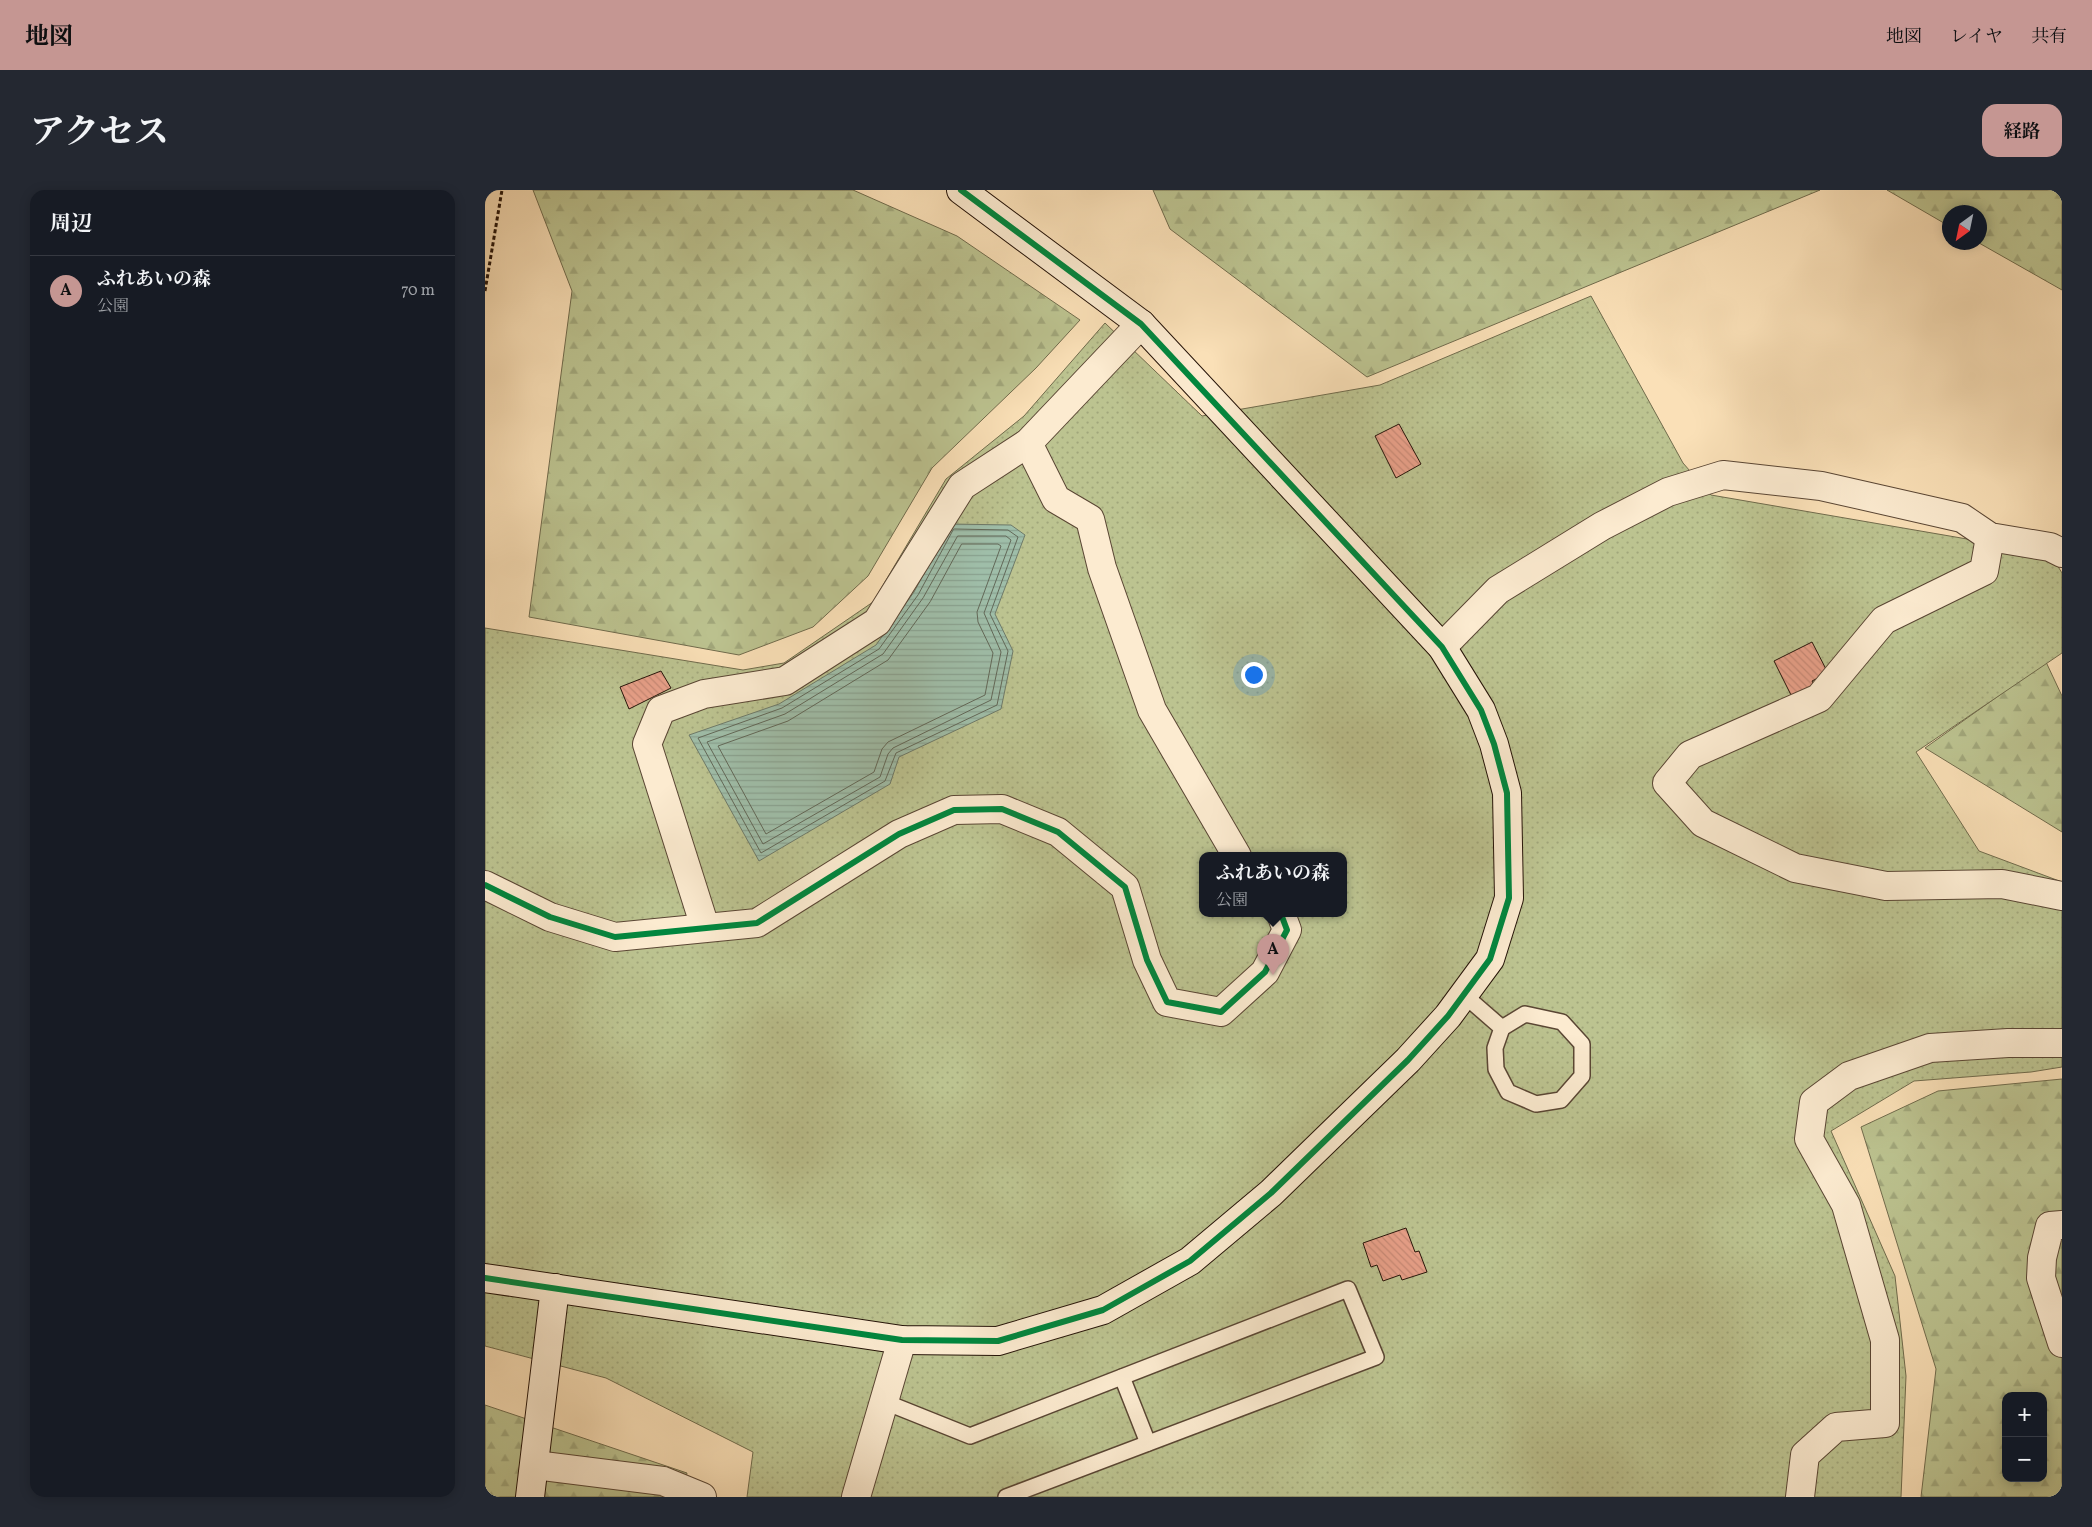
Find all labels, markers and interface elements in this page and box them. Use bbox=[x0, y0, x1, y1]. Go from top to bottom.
text: 地図 bbox=[25, 21, 73, 55]
text: 地図 bbox=[1886, 25, 1922, 50]
text: レイヤ bbox=[1950, 25, 2003, 50]
text: 共有 bbox=[2031, 25, 2067, 50]
button: 経路 bbox=[1982, 104, 2062, 157]
text: アクセス bbox=[30, 110, 169, 158]
north arrow bbox=[1942, 205, 1987, 250]
text: 周辺 bbox=[50, 210, 92, 239]
text: ふれあいの森 bbox=[97, 267, 211, 293]
text: A bbox=[60, 280, 72, 302]
text: 70 m bbox=[401, 280, 435, 302]
text: 公園 bbox=[97, 296, 129, 318]
your location bbox=[1241, 662, 1267, 688]
popup bbox=[1199, 852, 1347, 917]
text: ふれあいの森 bbox=[1216, 861, 1330, 887]
text: 公園 bbox=[1216, 890, 1248, 912]
pin: A bbox=[1257, 934, 1289, 975]
map controls bbox=[2002, 1392, 2047, 1482]
button: + bbox=[2002, 1392, 2047, 1437]
button: − bbox=[2002, 1437, 2047, 1482]

